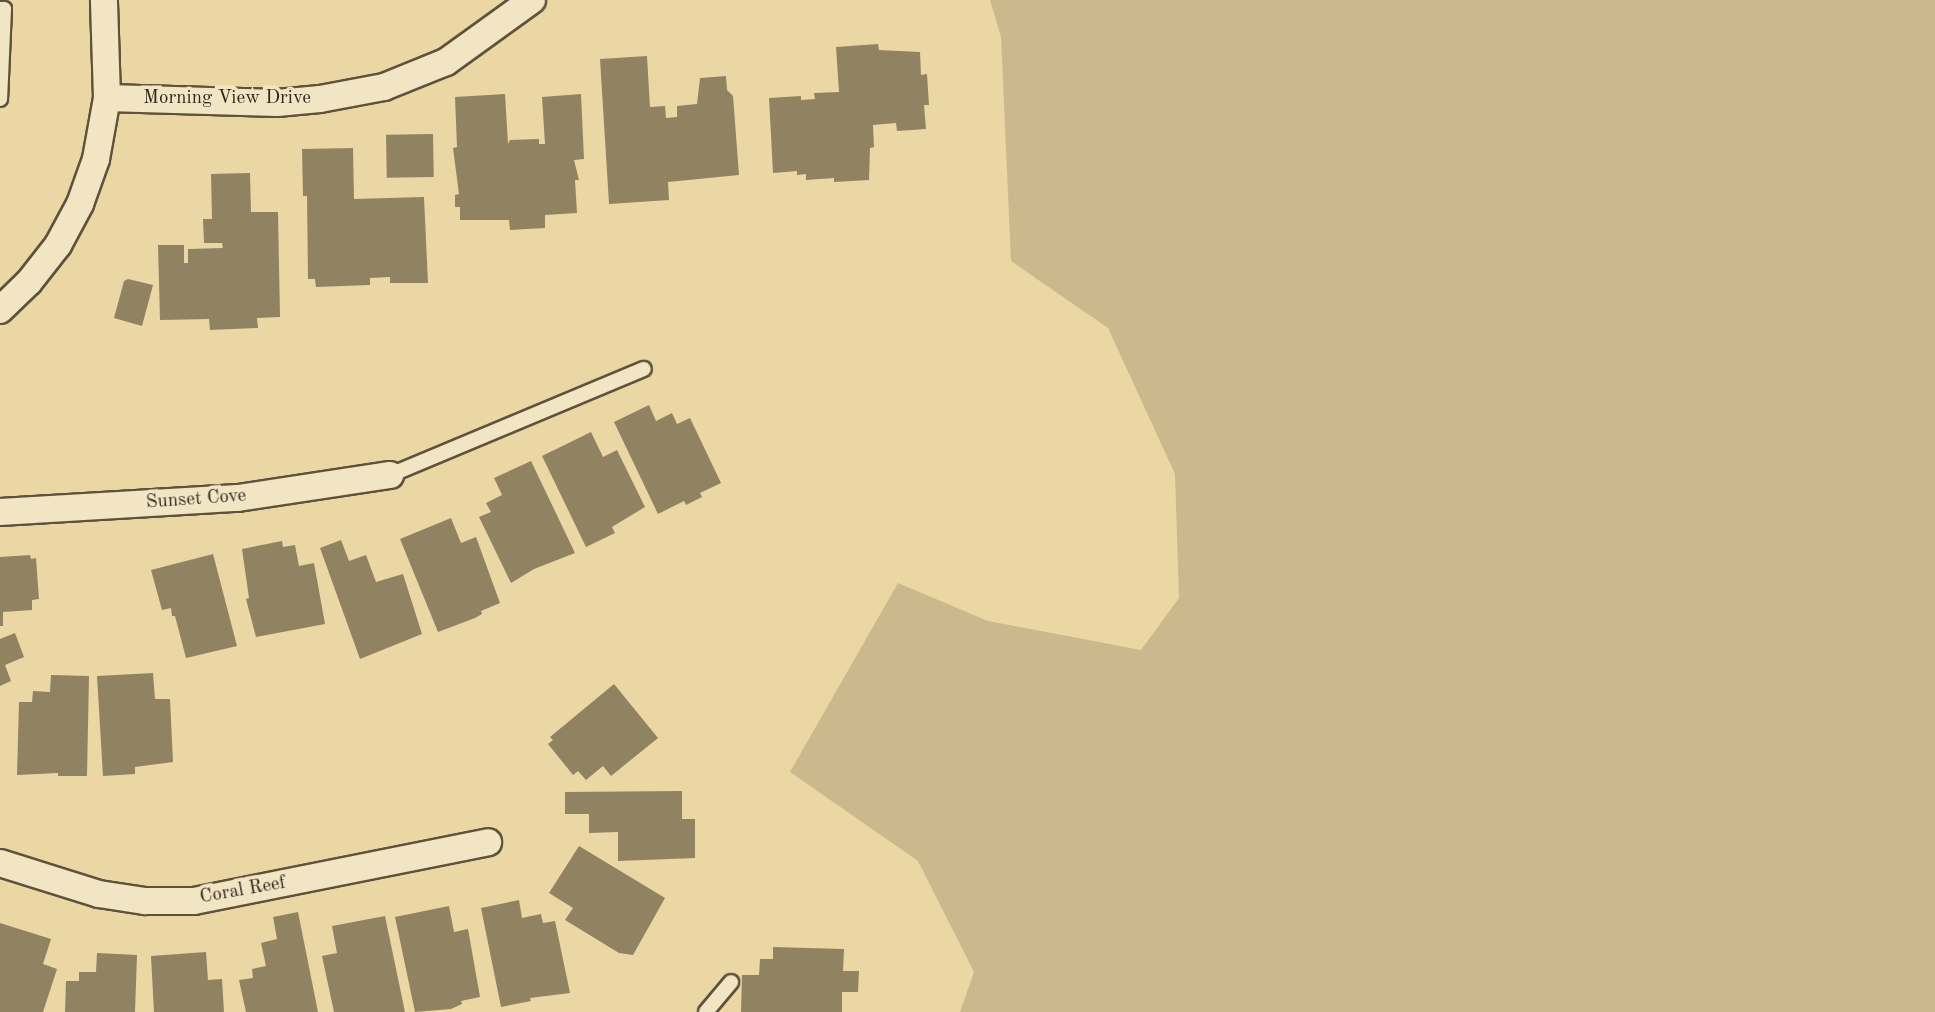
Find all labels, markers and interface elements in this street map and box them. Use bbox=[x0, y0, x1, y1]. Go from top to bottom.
street label: Morning View Drive bbox=[143, 88, 311, 110]
street label: Sunset Cove bbox=[145, 485, 247, 515]
street label: Coral Reef bbox=[198, 872, 288, 910]

